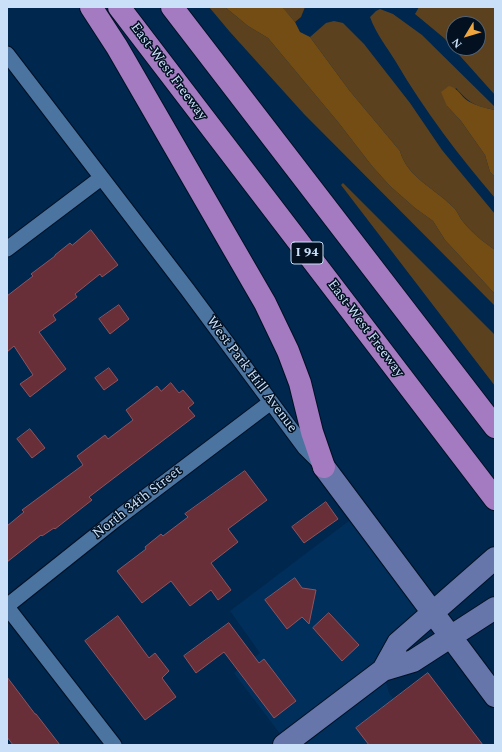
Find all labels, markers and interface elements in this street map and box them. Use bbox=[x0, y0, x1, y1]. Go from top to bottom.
north arrow bbox=[446, 16, 486, 56]
street label: East-West Freeway bbox=[126, 20, 210, 124]
text: N bbox=[447, 34, 466, 52]
road number: I 94 bbox=[291, 242, 323, 264]
street label: East-West Freeway bbox=[323, 277, 407, 381]
street label: West Park Hill Avenue bbox=[202, 314, 300, 436]
street label: North 34th Street bbox=[90, 463, 186, 543]

